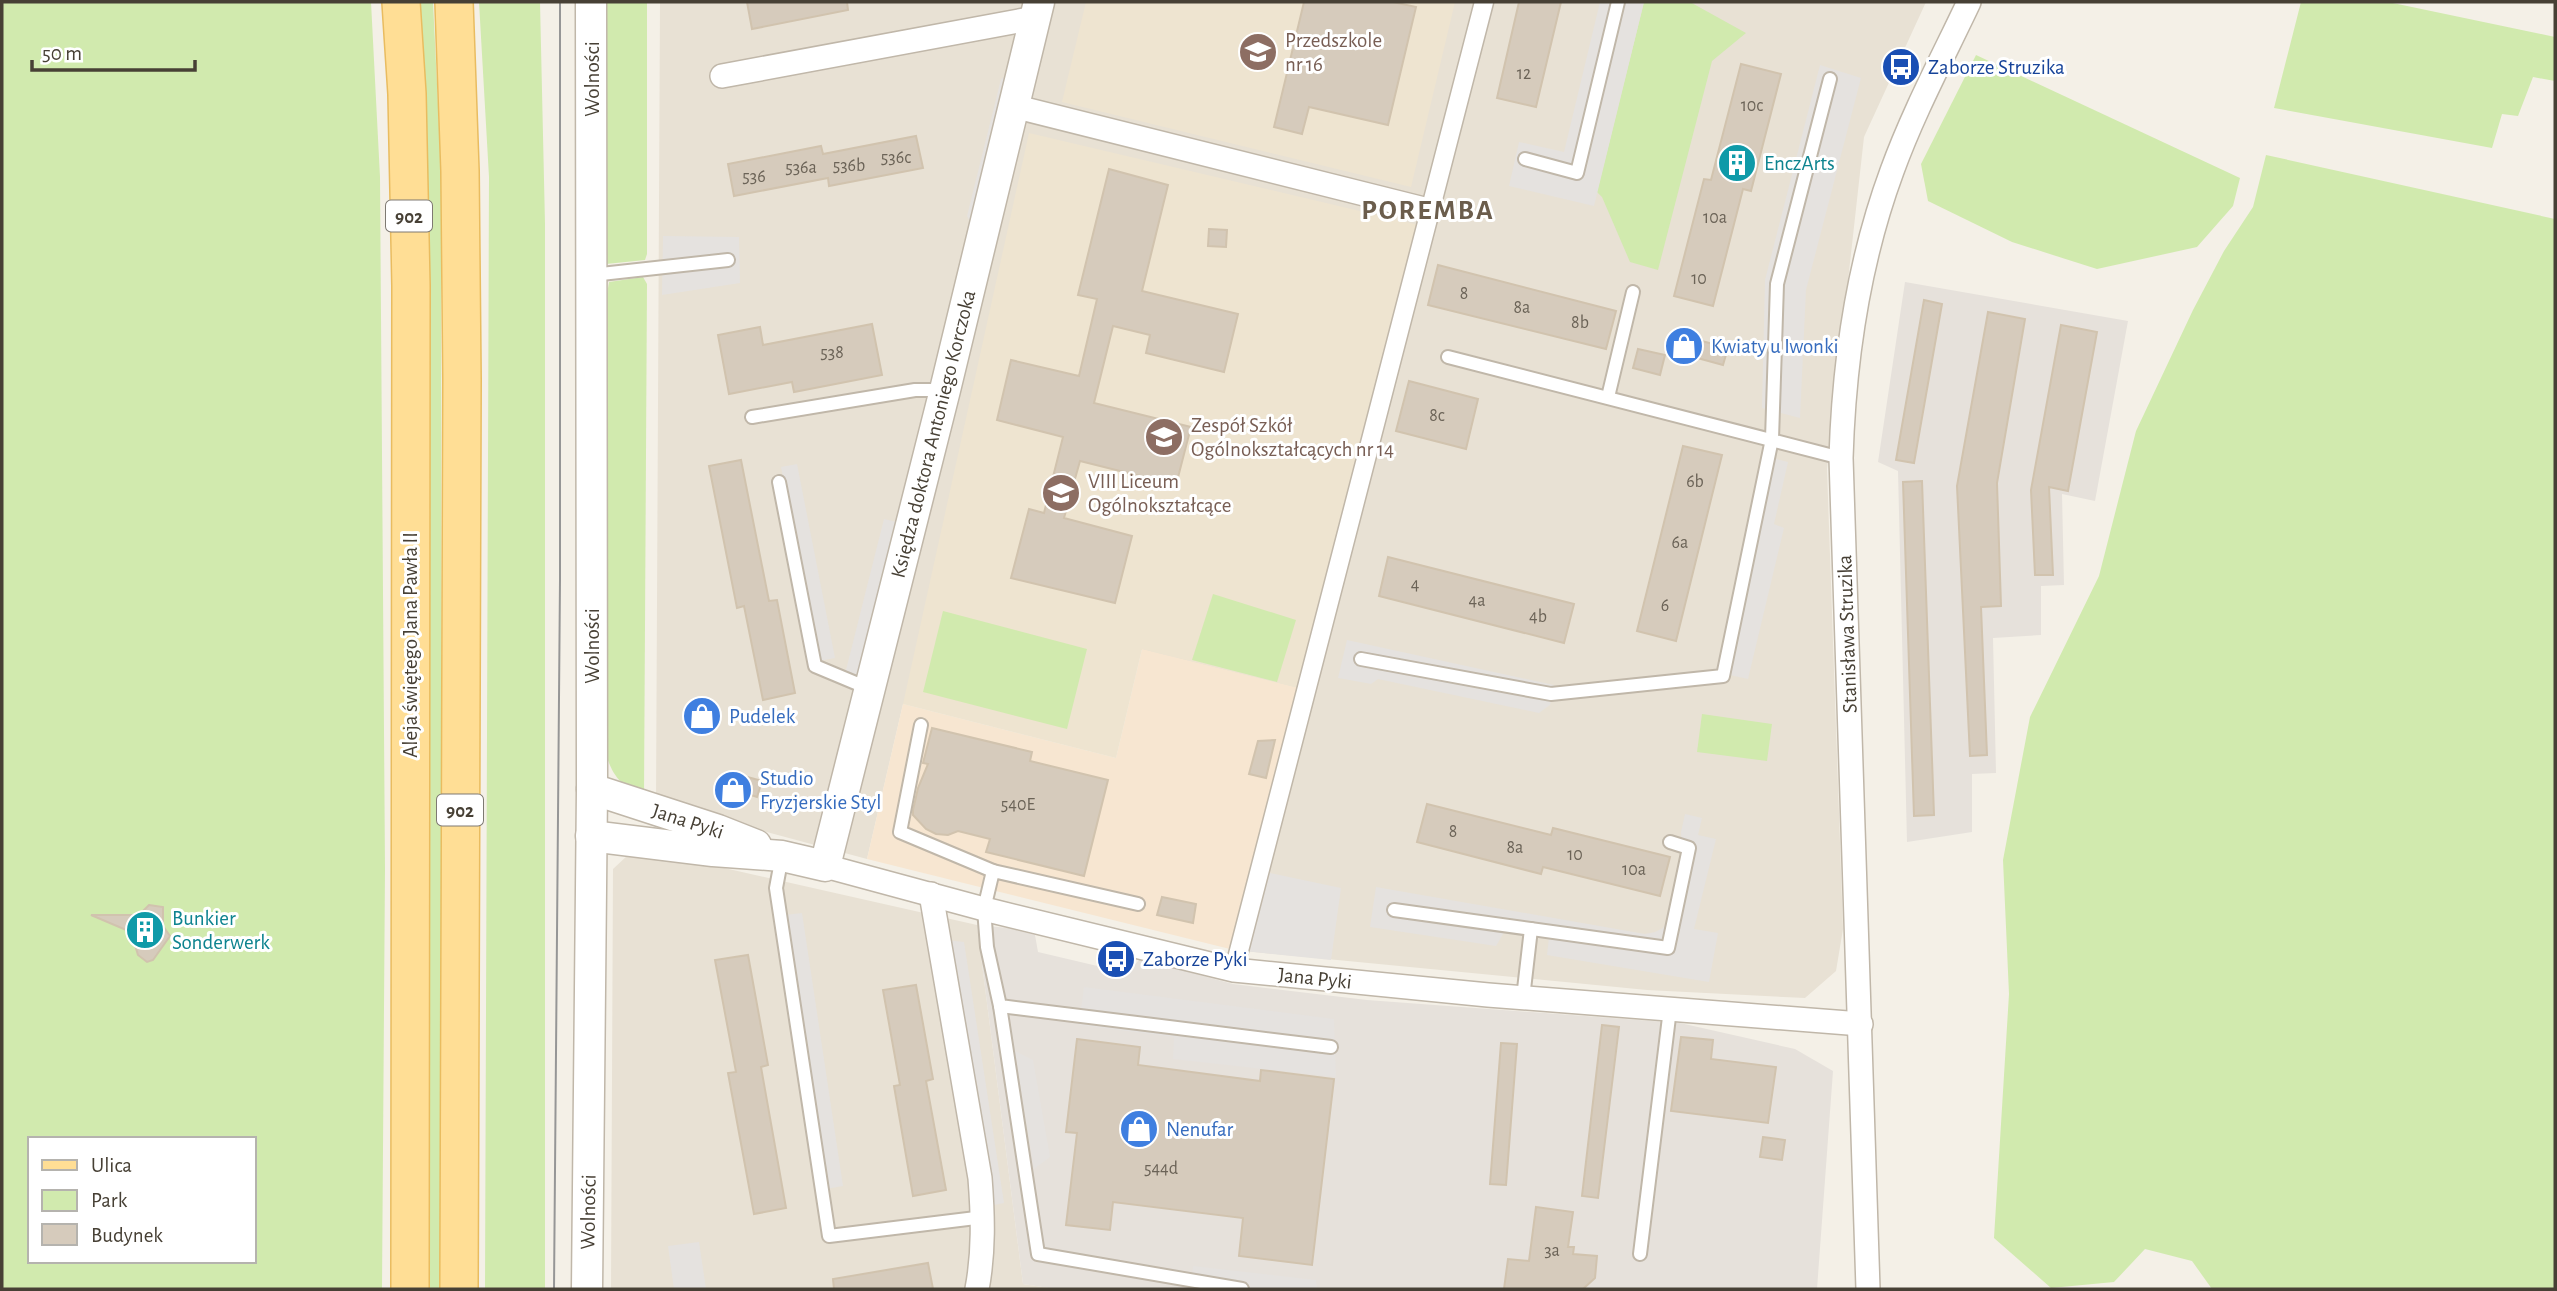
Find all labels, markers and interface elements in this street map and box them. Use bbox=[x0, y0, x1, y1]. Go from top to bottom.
scale bar bbox=[32, 28, 194, 72]
place label: Przedszkole nr 16 bbox=[1285, 30, 1382, 75]
school or university icon: Przedszkole nr 16 bbox=[1237, 31, 1279, 73]
street label: Wolności bbox=[582, 41, 603, 117]
text: 50 m bbox=[42, 43, 82, 64]
bus stop icon: Zaborze Struzika bbox=[1880, 46, 1922, 88]
place label: Zaborze Struzika bbox=[1928, 57, 2065, 78]
house number: 12 bbox=[1517, 65, 1531, 83]
house number: 10c bbox=[1741, 97, 1763, 115]
building icon: EnczArts bbox=[1716, 142, 1758, 184]
house number: 536c bbox=[881, 149, 911, 167]
place label: EnczArts bbox=[1764, 153, 1835, 174]
house number: 536b bbox=[833, 157, 865, 175]
house number: 536a bbox=[785, 159, 817, 177]
house number: 536 bbox=[742, 168, 766, 186]
district label: POREMBA bbox=[1361, 197, 1495, 225]
road number: 902 bbox=[386, 200, 432, 232]
house number: 10a bbox=[1703, 209, 1727, 227]
house number: 10 bbox=[1691, 270, 1707, 288]
house number: 8 bbox=[1460, 285, 1468, 303]
street label: Księdza doktora Antoniego Korczoka bbox=[888, 288, 980, 580]
house number: 8a bbox=[1514, 299, 1530, 317]
house number: 8b bbox=[1571, 314, 1589, 332]
shop icon: Kwiaty u Iwonki bbox=[1663, 325, 1705, 367]
place label: Kwiaty u Iwonki bbox=[1711, 336, 1839, 357]
house number: 538 bbox=[820, 344, 844, 362]
house number: 8c bbox=[1429, 407, 1445, 425]
place label: Zespół Szkół Ogólnokształcących nr 14 bbox=[1191, 415, 1394, 460]
school or university icon: Zespół Szkół Ogólnokształcących nr 14 bbox=[1143, 416, 1185, 458]
place label: VIII Liceum Ogólnokształcące bbox=[1088, 471, 1231, 516]
school or university icon: VIII Liceum Ogólnokształcące bbox=[1040, 472, 1082, 514]
house number: 6b bbox=[1686, 473, 1704, 491]
street label: Aleja świętego Jana Pawła II bbox=[400, 532, 421, 758]
house number: 6a bbox=[1672, 534, 1688, 552]
street label: Stanisława Struzika bbox=[1834, 554, 1861, 713]
house number: 4 bbox=[1411, 576, 1420, 594]
house number: 4a bbox=[1469, 592, 1485, 610]
house number: 6 bbox=[1661, 597, 1669, 615]
street label: Wolności bbox=[582, 608, 603, 684]
house number: 4b bbox=[1529, 608, 1547, 626]
shop icon: Pudelek bbox=[681, 695, 723, 737]
place label: Pudelek bbox=[729, 706, 796, 727]
place label: Studio Fryzjerskie Styl bbox=[760, 768, 881, 813]
shop icon: Studio Fryzjerskie Styl bbox=[712, 769, 754, 811]
road number: 902 bbox=[437, 794, 483, 825]
house number: 540E bbox=[1001, 796, 1035, 814]
street label: Jana Pyki bbox=[649, 800, 726, 843]
house number: 8 bbox=[1449, 823, 1457, 841]
house number: 8a bbox=[1507, 839, 1523, 857]
house number: 10 bbox=[1567, 846, 1583, 864]
house number: 10a bbox=[1622, 861, 1646, 879]
place label: Bunkier Sonderwerk bbox=[172, 908, 270, 953]
building icon: Bunkier Sonderwerk bbox=[124, 909, 166, 951]
bus stop icon: Zaborze Pyki bbox=[1095, 938, 1137, 980]
place label: Zaborze Pyki bbox=[1143, 949, 1248, 970]
street label: Jana Pyki bbox=[1277, 964, 1353, 993]
shop icon: Nenufar bbox=[1118, 1108, 1160, 1150]
place label: Nenufar bbox=[1166, 1119, 1234, 1140]
legend bbox=[28, 1137, 256, 1263]
text: Ulica bbox=[91, 1155, 132, 1176]
house number: 544d bbox=[1144, 1160, 1178, 1178]
street label: Wolności bbox=[577, 1174, 600, 1250]
text: Park bbox=[91, 1190, 128, 1211]
text: Budynek bbox=[91, 1225, 163, 1246]
house number: 3a bbox=[1544, 1242, 1560, 1260]

